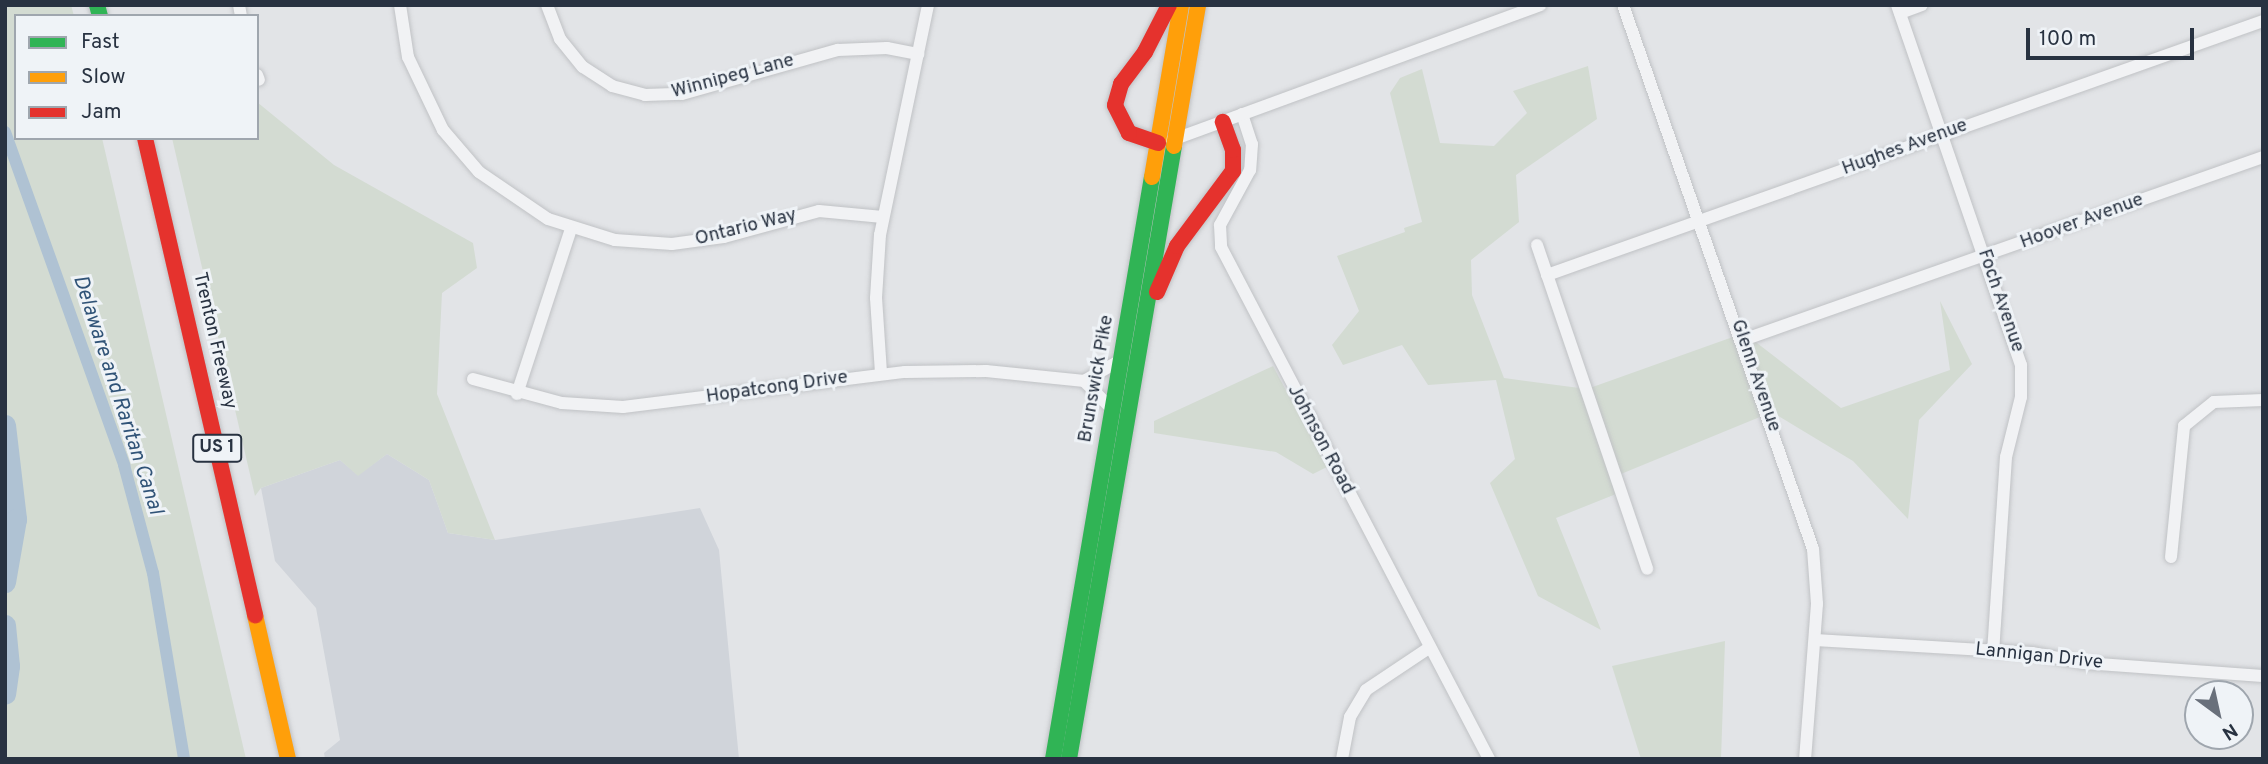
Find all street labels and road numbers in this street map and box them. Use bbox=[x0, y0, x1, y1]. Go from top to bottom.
street label: Winnipeg Lane bbox=[669, 50, 797, 104]
street label: Hughes Avenue bbox=[1839, 115, 1971, 181]
street label: Hoover Avenue bbox=[2017, 189, 2147, 255]
street label: Ontario Way bbox=[693, 204, 799, 252]
street label: Foch Avenue bbox=[1972, 246, 2028, 356]
street label: Trenton Freeway bbox=[187, 270, 241, 412]
street label: Brunswick Pike bbox=[1075, 314, 1119, 444]
street label: Glenn Avenue bbox=[1725, 316, 1785, 436]
street label: Hopatcong Drive bbox=[705, 367, 849, 409]
street label: Johnson Road bbox=[1282, 381, 1358, 499]
road number: US 1 bbox=[191, 434, 243, 462]
street label: Lannigan Drive bbox=[1974, 639, 2104, 675]

